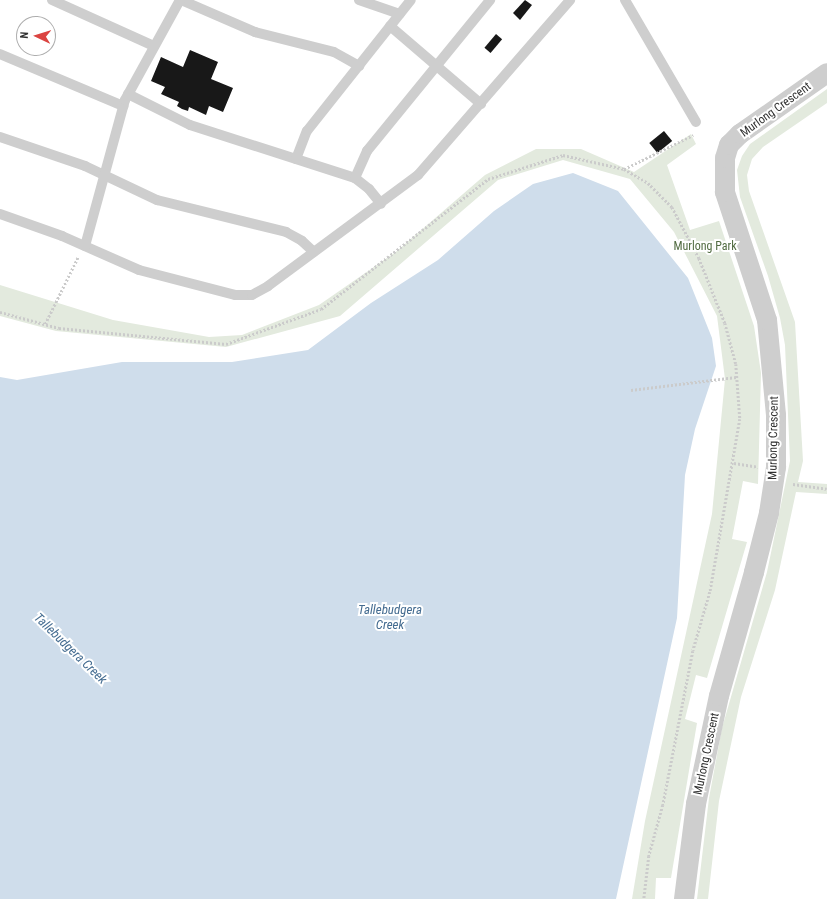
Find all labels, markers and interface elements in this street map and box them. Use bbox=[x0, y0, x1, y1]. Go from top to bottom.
north arrow bbox=[16, 16, 56, 56]
text: N bbox=[18, 31, 31, 39]
street label: Murlong Crescent bbox=[738, 80, 814, 140]
park label: Murlong Park bbox=[673, 240, 737, 254]
street label: Murlong Crescent bbox=[766, 396, 782, 480]
water label: Tallebudgera Creek bbox=[358, 603, 422, 634]
water label: Tallebudgera Creek bbox=[30, 610, 110, 688]
street label: Murlong Crescent bbox=[691, 712, 723, 796]

